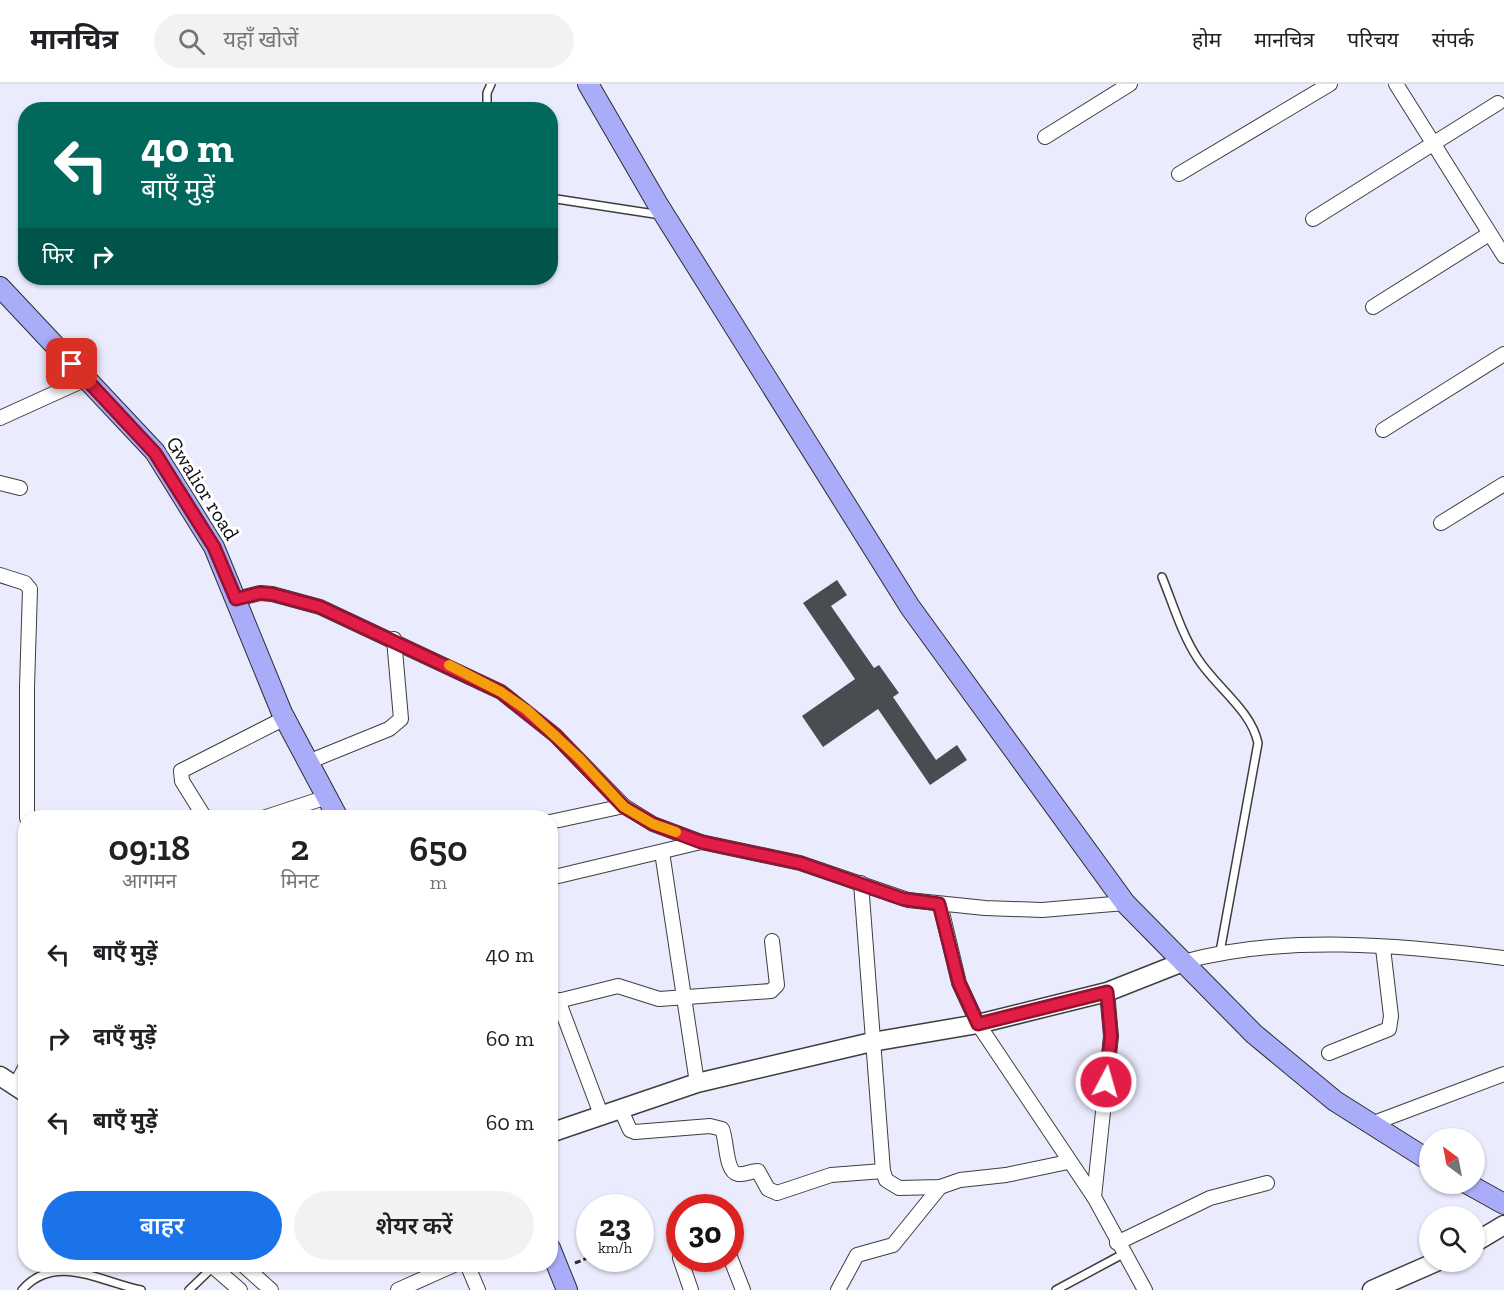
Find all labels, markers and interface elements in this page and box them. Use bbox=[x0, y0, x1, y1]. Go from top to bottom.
search box bbox=[154, 14, 574, 68]
text: मानचित्र bbox=[30, 23, 118, 56]
icon: search bbox=[175, 25, 208, 58]
text: यहाँ खोजें bbox=[223, 26, 298, 53]
text: होम bbox=[1192, 27, 1221, 52]
text: मानचित्र bbox=[1254, 27, 1314, 52]
text: परिचय bbox=[1347, 27, 1399, 52]
text: संपर्क bbox=[1432, 27, 1474, 52]
text: 40 m bbox=[141, 122, 234, 173]
icon: left bbox=[42, 126, 120, 204]
text: बाएँ मुड़ें bbox=[141, 173, 215, 205]
icon: right bbox=[86, 240, 119, 273]
text: फिर bbox=[42, 242, 74, 269]
pin bbox=[46, 338, 97, 389]
icon: arrive bbox=[55, 347, 88, 380]
street label: Gwalior road bbox=[161, 432, 245, 545]
text: 09:18 bbox=[108, 826, 190, 869]
text: 2 bbox=[290, 826, 309, 869]
text: 650 bbox=[409, 827, 468, 870]
text: आगमन bbox=[122, 869, 177, 893]
text: मिनट bbox=[281, 869, 319, 893]
text: m bbox=[430, 870, 447, 894]
icon: left bbox=[42, 938, 75, 971]
text: बाएँ मुड़ें bbox=[93, 939, 157, 966]
text: 40 m bbox=[485, 941, 534, 968]
icon: right bbox=[42, 1022, 75, 1055]
text: दाएँ मुड़ें bbox=[93, 1023, 156, 1050]
text: 60 m bbox=[486, 1025, 534, 1052]
position arrow bbox=[1074, 1050, 1138, 1114]
icon: left bbox=[42, 1106, 75, 1139]
text: बाएँ मुड़ें bbox=[93, 1107, 157, 1134]
text: 60 m bbox=[486, 1109, 534, 1136]
north arrow bbox=[1419, 1128, 1485, 1194]
map controls bbox=[1419, 1128, 1485, 1272]
button: बाहर bbox=[42, 1191, 282, 1260]
button: शेयर करें bbox=[294, 1191, 534, 1260]
speed limit sign: 30 bbox=[666, 1194, 744, 1272]
button: search bbox=[1419, 1206, 1485, 1272]
text: 23 bbox=[599, 1208, 631, 1244]
text: km/h bbox=[598, 1239, 632, 1257]

